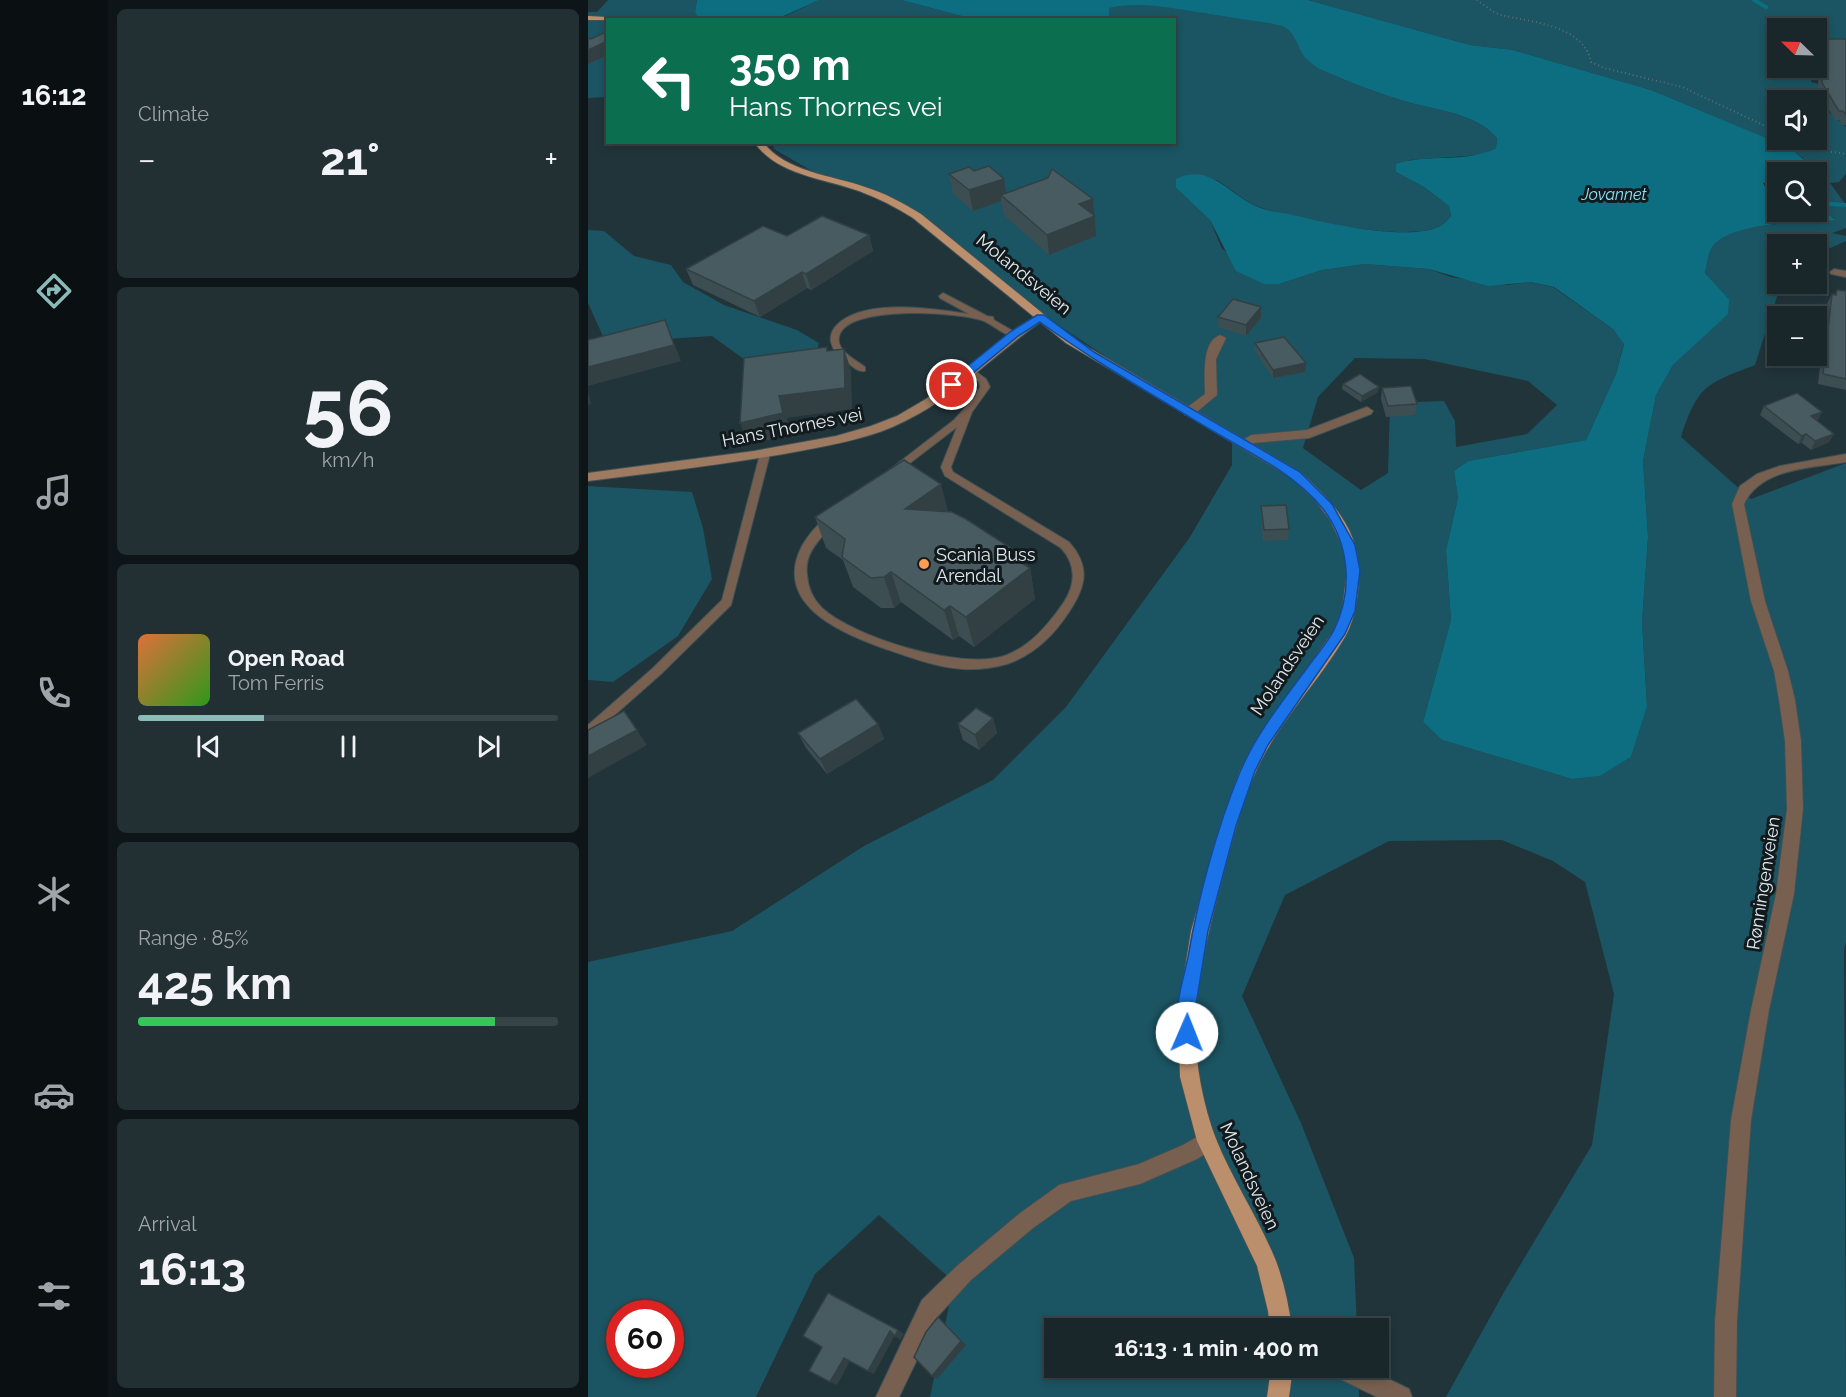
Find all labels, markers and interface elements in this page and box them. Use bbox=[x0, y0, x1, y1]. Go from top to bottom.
north arrow bbox=[1767, 18, 1827, 78]
map controls bbox=[1767, 18, 1827, 366]
text: 350 m bbox=[729, 41, 851, 90]
icon: left bbox=[630, 42, 708, 120]
text: 16:12 bbox=[22, 80, 86, 111]
button: sound bbox=[1767, 90, 1827, 150]
text: Hans Thornes vei bbox=[729, 91, 943, 122]
text: Climate bbox=[138, 102, 209, 126]
text: 21° bbox=[320, 133, 380, 186]
text: − bbox=[138, 140, 156, 179]
text: + bbox=[544, 140, 558, 179]
button: search bbox=[1767, 162, 1827, 222]
water label: Jovannet bbox=[1580, 185, 1647, 204]
street label: Molandsveien bbox=[972, 229, 1076, 319]
button: + bbox=[1767, 234, 1827, 294]
icon: directions bbox=[33, 270, 75, 312]
button: − bbox=[1767, 306, 1827, 366]
pin bbox=[926, 359, 977, 410]
text: 56 bbox=[303, 363, 393, 454]
icon: arrive bbox=[935, 368, 968, 401]
street label: Hans Thornes vei bbox=[720, 403, 864, 451]
text: km/h bbox=[322, 448, 374, 472]
icon: music bbox=[33, 471, 75, 513]
place label: Scania Buss Arendal bbox=[936, 544, 1036, 586]
marker: Scania Buss Arendal bbox=[917, 557, 931, 571]
street label: Molandsveien bbox=[1246, 611, 1328, 719]
text: Open Road bbox=[228, 645, 345, 671]
text: Tom Ferris bbox=[228, 671, 324, 695]
icon: phone bbox=[33, 672, 75, 714]
icon: previous bbox=[192, 730, 225, 763]
icon: pause bbox=[332, 730, 365, 763]
icon: next bbox=[472, 730, 505, 763]
street label: Rønningenveien bbox=[1742, 815, 1784, 951]
icon: climate bbox=[33, 873, 75, 915]
text: Range · 85% bbox=[138, 926, 249, 950]
text: 425 km bbox=[138, 957, 292, 1010]
position arrow bbox=[1155, 1001, 1219, 1065]
icon: car bbox=[33, 1074, 75, 1116]
street label: Molandsveien bbox=[1216, 1119, 1284, 1233]
text: Arrival bbox=[138, 1212, 197, 1236]
text: 16:13 bbox=[138, 1243, 246, 1296]
icon: filters bbox=[33, 1275, 75, 1317]
speed limit sign: 60 bbox=[606, 1300, 684, 1378]
text: 16:13 · 1 min · 400 m bbox=[1114, 1335, 1319, 1361]

